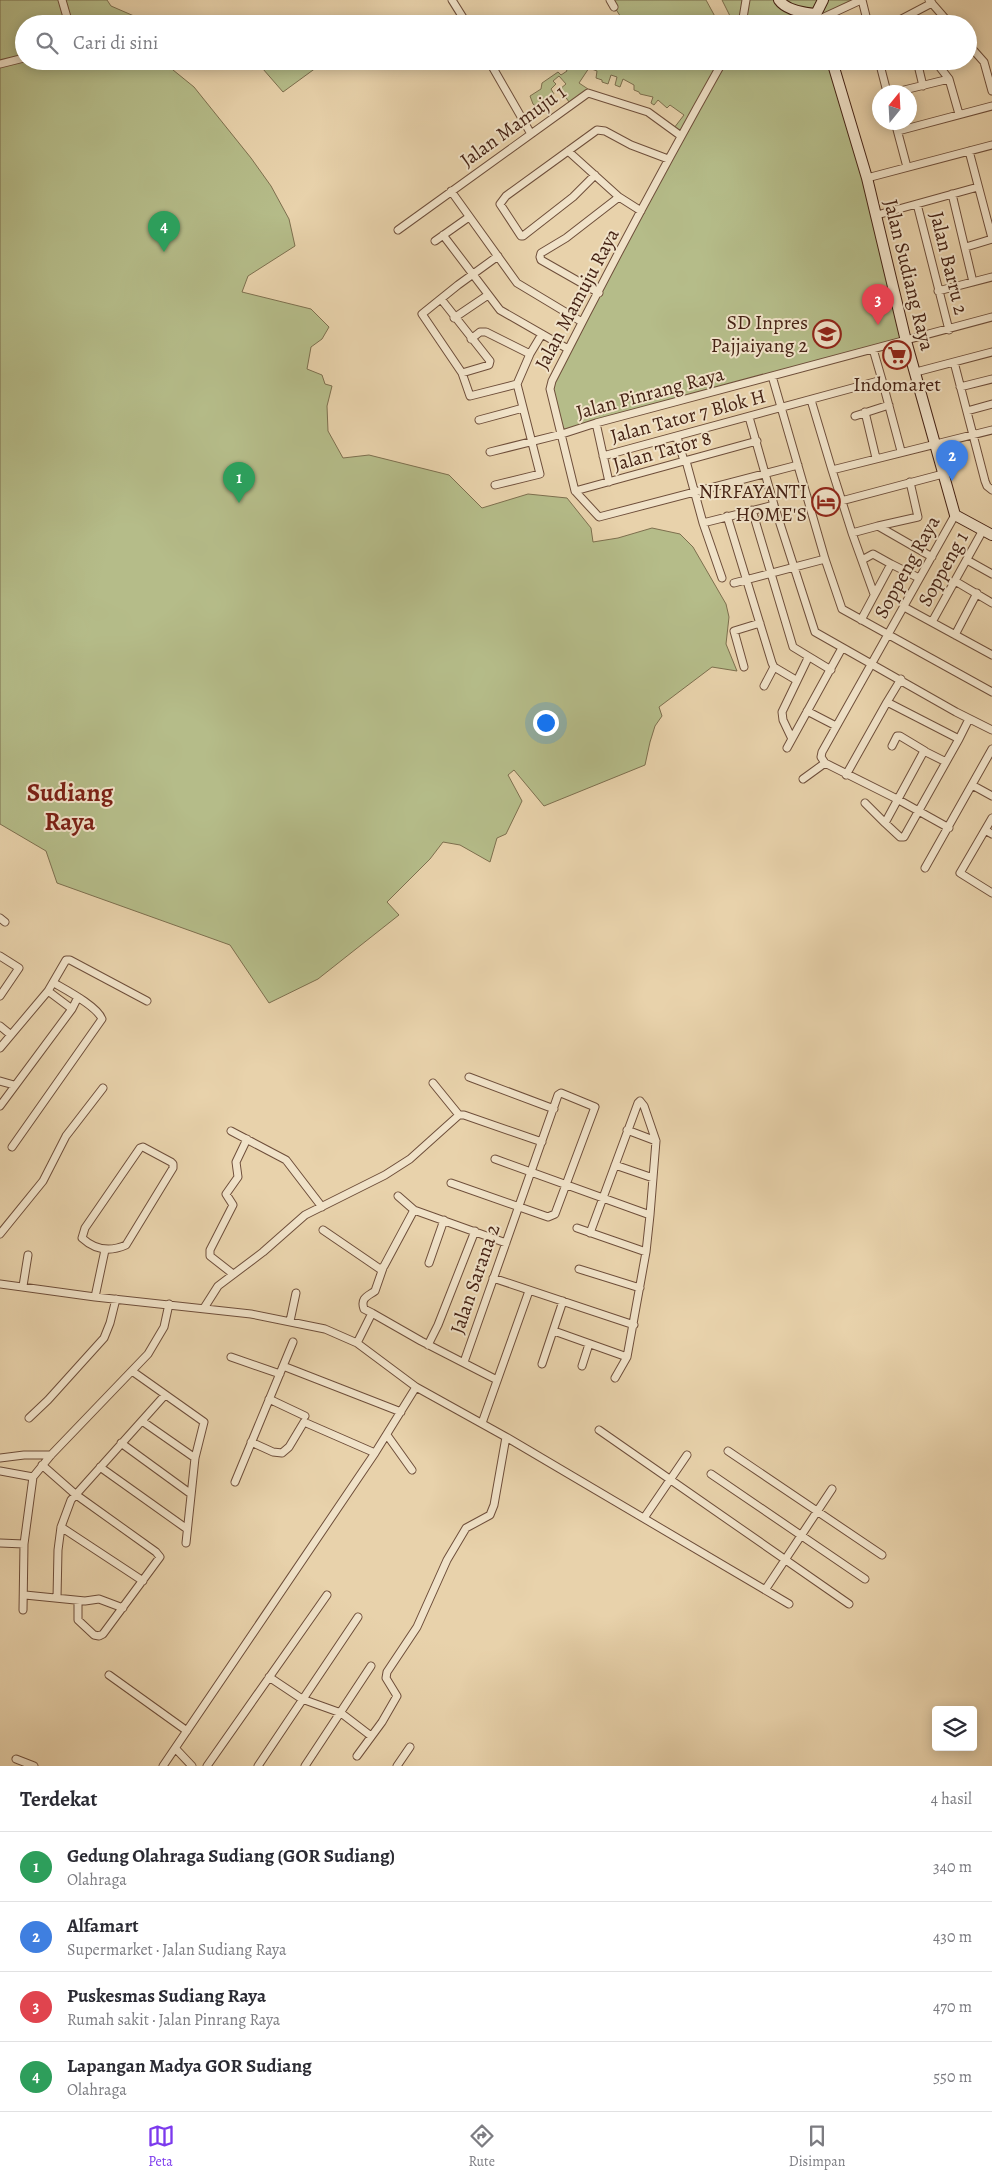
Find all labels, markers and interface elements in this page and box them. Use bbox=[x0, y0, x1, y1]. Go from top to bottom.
search box bbox=[15, 15, 977, 70]
icon: search bbox=[33, 29, 61, 57]
text: Cari di sini bbox=[73, 30, 158, 56]
street label: Jalan Mamuju 1 bbox=[455, 78, 571, 174]
north arrow bbox=[872, 85, 917, 130]
street label: Jalan Sudiang Raya bbox=[877, 196, 941, 354]
street label: Jalan Barru 2 bbox=[923, 209, 975, 318]
pin: 4 bbox=[148, 211, 180, 252]
street label: Jalan Mamuju Raya bbox=[528, 223, 626, 374]
pin: 3 bbox=[862, 284, 894, 325]
place label: SD Inpres Pajjaiyang 2 bbox=[711, 309, 808, 359]
school or university icon: SD Inpres Pajjaiyang 2 bbox=[812, 319, 842, 349]
supermarket icon: Indomaret bbox=[882, 340, 912, 370]
street label: Jalan Pinrang Raya bbox=[573, 360, 728, 426]
place label: Indomaret bbox=[853, 371, 941, 398]
street label: Jalan Tator 7 Blok H bbox=[607, 382, 769, 450]
street label: Jalan Tator 8 bbox=[609, 424, 715, 478]
pin: 2 bbox=[936, 440, 968, 481]
pin: 1 bbox=[223, 462, 255, 503]
place label: NIRFAYANTI HOME'S bbox=[699, 478, 807, 528]
hotel icon: NIRFAYANTI HOME'S bbox=[811, 487, 841, 517]
street label: Soppeng Raya bbox=[868, 510, 947, 623]
street label: Soppeng 1 bbox=[911, 526, 975, 611]
your location bbox=[533, 710, 559, 736]
district label: Sudiang Raya bbox=[27, 776, 114, 839]
street label: Jalan Sarana 2 bbox=[444, 1220, 507, 1337]
map controls bbox=[932, 1706, 977, 1751]
button: layers bbox=[932, 1706, 977, 1751]
text: Terdekat bbox=[20, 1785, 98, 1813]
text: 4 hasil bbox=[931, 1788, 972, 1810]
text: Gedung Olahraga Sudiang (GOR Sudiang) bbox=[67, 1843, 395, 1869]
text: 1 bbox=[33, 1856, 39, 1878]
text: 340 m bbox=[933, 1856, 972, 1878]
text: Olahraga bbox=[67, 1869, 127, 1891]
text: Alfamart bbox=[67, 1913, 139, 1939]
text: 2 bbox=[32, 1926, 40, 1948]
text: 430 m bbox=[933, 1926, 972, 1948]
text: Supermarket · Jalan Sudiang Raya bbox=[67, 1939, 286, 1961]
text: Puskesmas Sudiang Raya bbox=[67, 1983, 266, 2009]
text: 3 bbox=[33, 1996, 39, 2018]
text: 470 m bbox=[933, 1996, 972, 2018]
text: Rumah sakit · Jalan Pinrang Raya bbox=[67, 2009, 280, 2031]
text: Lapangan Madya GOR Sudiang bbox=[67, 2053, 312, 2079]
text: 4 bbox=[32, 2066, 40, 2088]
text: 550 m bbox=[933, 2066, 972, 2088]
text: Olahraga bbox=[67, 2079, 127, 2101]
tab: Peta bbox=[147, 2122, 175, 2171]
tab: Rute bbox=[468, 2122, 496, 2171]
tab: Disimpan bbox=[789, 2122, 845, 2171]

